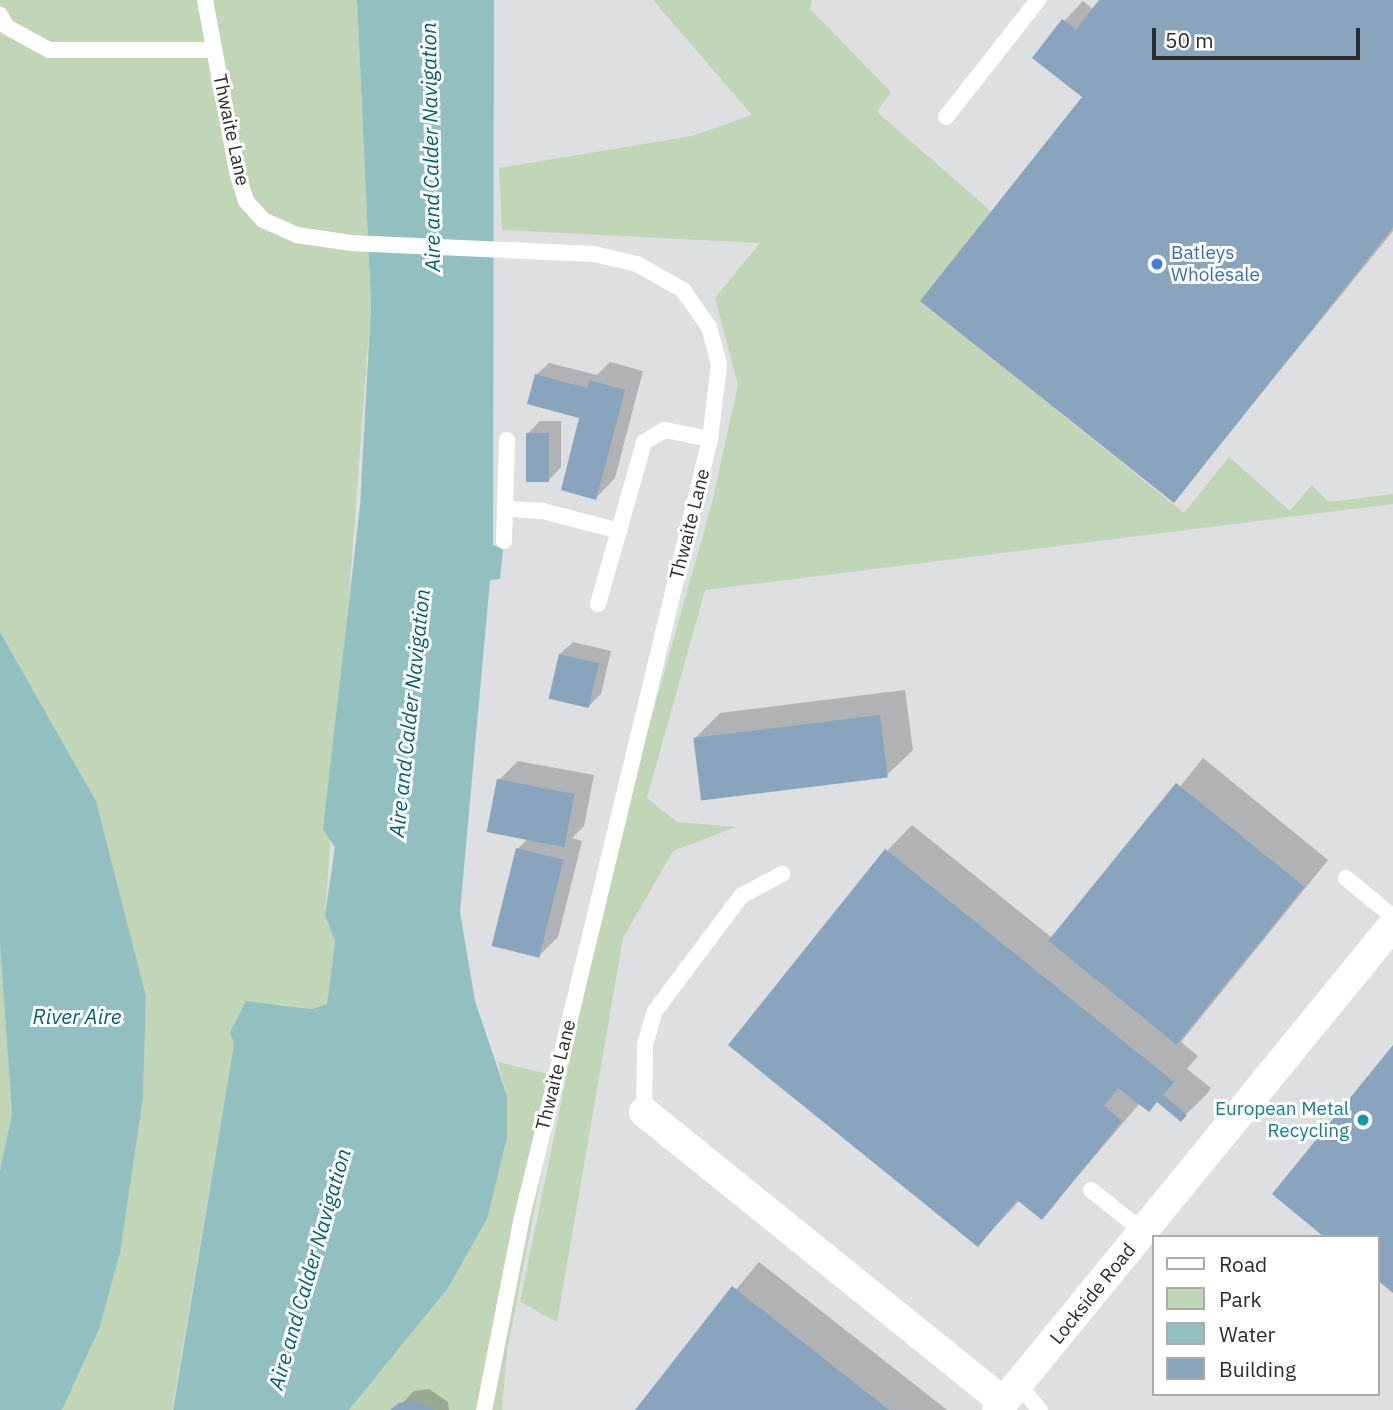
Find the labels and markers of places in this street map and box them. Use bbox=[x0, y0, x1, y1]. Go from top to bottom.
place label: Batleys Wholesale bbox=[1171, 242, 1260, 286]
marker: Batleys Wholesale bbox=[1149, 256, 1165, 272]
place label: European Metal Recycling bbox=[1215, 1098, 1349, 1142]
marker: European Metal Recycling bbox=[1355, 1112, 1371, 1128]

